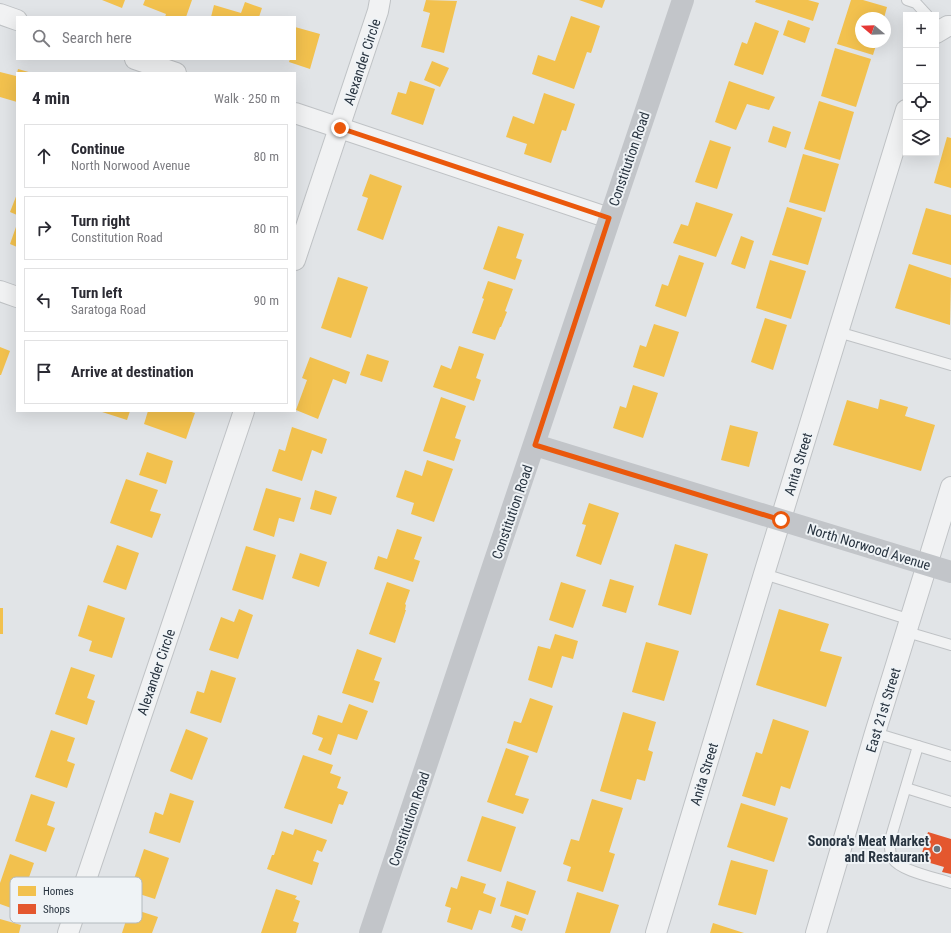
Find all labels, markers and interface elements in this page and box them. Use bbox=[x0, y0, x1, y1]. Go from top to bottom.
north arrow bbox=[855, 12, 891, 48]
map controls bbox=[903, 12, 939, 156]
button: + bbox=[903, 12, 939, 48]
search box bbox=[16, 16, 296, 60]
street label: Alexander Circle bbox=[340, 16, 384, 107]
icon: search bbox=[30, 27, 52, 49]
text: Search here bbox=[62, 29, 132, 47]
button: − bbox=[903, 48, 939, 84]
button: locate bbox=[903, 84, 939, 120]
text: 4 min bbox=[32, 88, 70, 108]
text: Walk · 250 m bbox=[214, 91, 280, 106]
street label: Constitution Road bbox=[605, 110, 653, 208]
route end bbox=[331, 119, 349, 137]
button: layers bbox=[903, 120, 939, 156]
text: Continue bbox=[71, 140, 125, 158]
icon: ahead bbox=[33, 145, 55, 167]
text: 80 m bbox=[253, 149, 279, 164]
text: North Norwood Avenue bbox=[71, 158, 190, 173]
text: Turn right bbox=[71, 212, 130, 230]
icon: right bbox=[33, 217, 55, 239]
text: 80 m bbox=[253, 221, 279, 236]
text: Constitution Road bbox=[71, 230, 163, 245]
text: Turn left bbox=[71, 284, 122, 302]
icon: left bbox=[33, 289, 55, 311]
text: 90 m bbox=[253, 293, 279, 308]
text: Saratoga Road bbox=[71, 302, 146, 317]
icon: arrive bbox=[33, 361, 55, 383]
text: Arrive at destination bbox=[71, 363, 194, 381]
street label: Anita Street bbox=[781, 431, 815, 497]
street label: Constitution Road bbox=[488, 463, 536, 561]
route start bbox=[772, 511, 790, 529]
street label: North Norwood Avenue bbox=[805, 521, 933, 574]
street label: Alexander Circle bbox=[134, 626, 178, 717]
street label: East 21st Street bbox=[863, 666, 903, 754]
street label: Anita Street bbox=[687, 741, 721, 807]
street label: Constitution Road bbox=[385, 770, 433, 868]
place label: Sonora's Meat Market and Restaurant bbox=[808, 833, 929, 865]
marker: Sonora's Meat Market and Restaurant bbox=[932, 844, 942, 854]
legend bbox=[10, 877, 142, 923]
text: Homes bbox=[43, 885, 74, 898]
text: Shops bbox=[43, 903, 70, 916]

